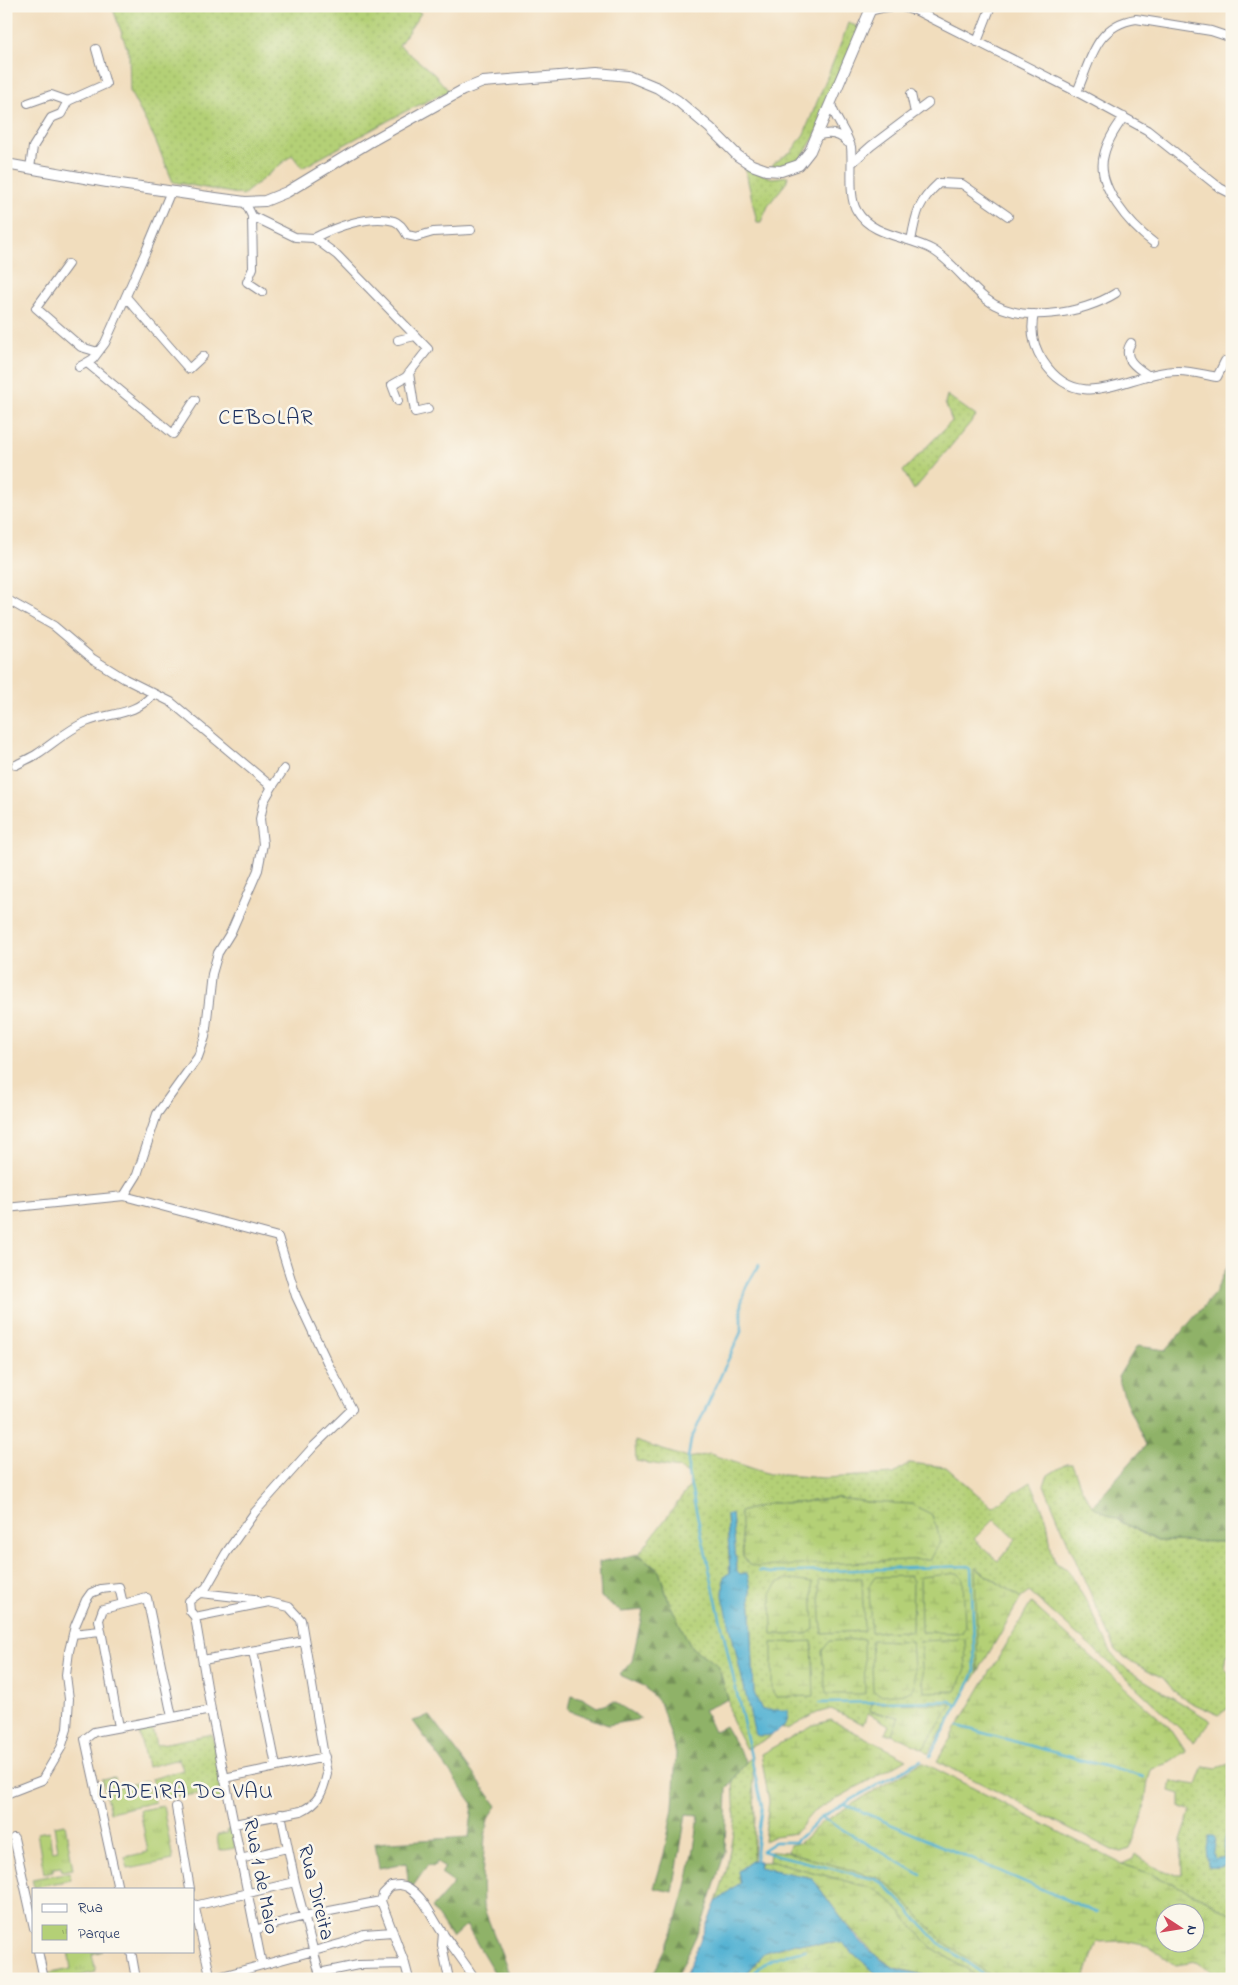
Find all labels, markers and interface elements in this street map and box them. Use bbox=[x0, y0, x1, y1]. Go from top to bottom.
district label: CEBOLAR bbox=[218, 403, 314, 435]
district label: LADEIRA DO VAU bbox=[98, 1777, 274, 1809]
street label: Rua 1 de Maio bbox=[234, 1816, 286, 1937]
street label: Rua Direita bbox=[289, 1842, 341, 1943]
legend bbox=[32, 1888, 195, 1952]
text: Rua bbox=[78, 1897, 103, 1919]
north arrow bbox=[1156, 1902, 1206, 1952]
text: Parque bbox=[78, 1923, 120, 1945]
text: N bbox=[1180, 1924, 1203, 1937]

